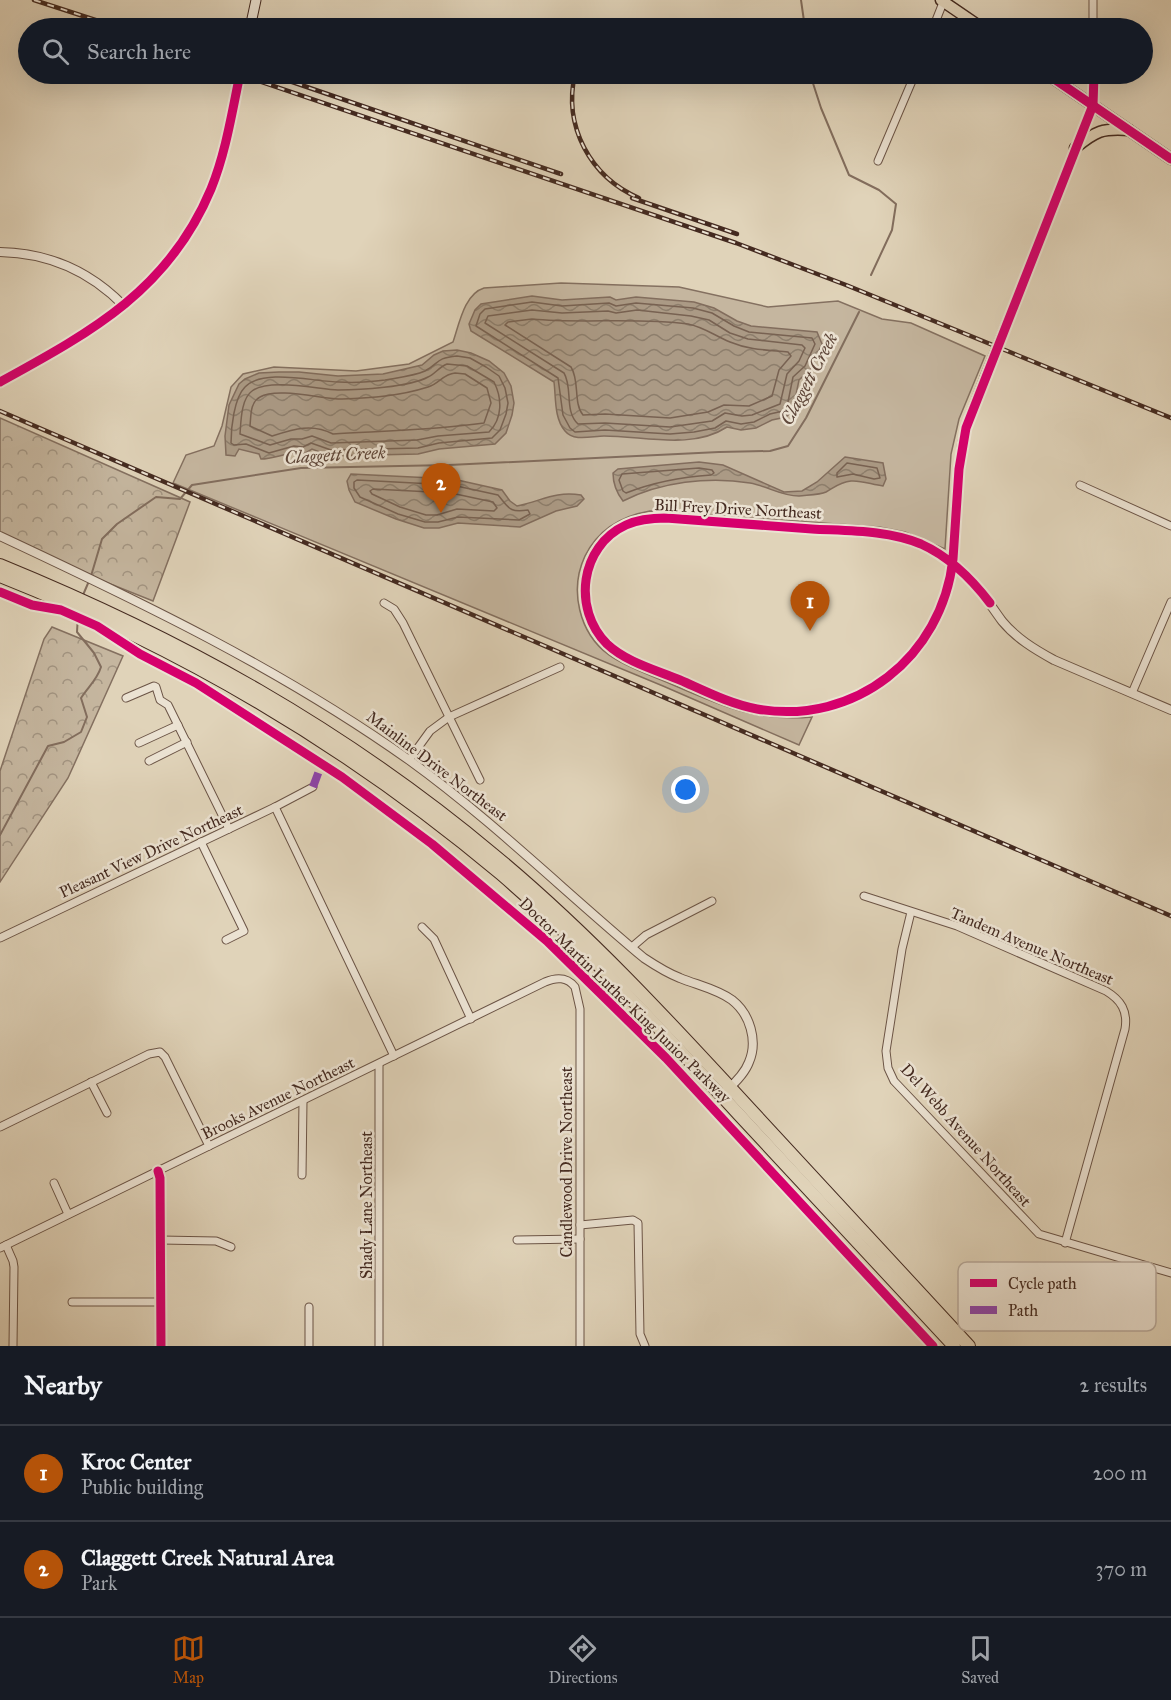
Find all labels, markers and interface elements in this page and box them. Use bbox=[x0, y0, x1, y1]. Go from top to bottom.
search box bbox=[18, 18, 1153, 84]
icon: search bbox=[39, 35, 72, 68]
text: Search here bbox=[87, 38, 191, 65]
water label: Claggett Creek bbox=[775, 329, 843, 429]
water label: Claggett Creek bbox=[284, 441, 386, 469]
pin: 2 bbox=[422, 464, 460, 513]
street label: Bill Frey Drive Northeast bbox=[654, 495, 823, 523]
pin: 1 bbox=[790, 582, 830, 631]
street label: Mainline Drive Northeast bbox=[363, 707, 511, 825]
your location bbox=[671, 775, 700, 804]
street label: Pleasant View Drive Northeast bbox=[56, 800, 246, 902]
street label: Doctor Martin Luther King Junior Parkway bbox=[514, 893, 735, 1108]
street label: Tandem Avenue Northeast bbox=[948, 903, 1117, 989]
street label: Brooks Avenue Northeast bbox=[198, 1053, 358, 1143]
street label: Del Webb Avenue Northeast bbox=[897, 1060, 1035, 1211]
street label: Candlewood Drive Northeast bbox=[557, 1066, 576, 1257]
street label: Shady Lane Northeast bbox=[357, 1131, 376, 1279]
legend bbox=[958, 1262, 1156, 1331]
text: Cycle path bbox=[1008, 1274, 1077, 1293]
text: Path bbox=[1008, 1301, 1038, 1320]
text: Nearby bbox=[24, 1369, 102, 1401]
text: 2 results bbox=[1079, 1373, 1147, 1397]
text: Kroc Center bbox=[81, 1448, 191, 1475]
text: 1 bbox=[40, 1461, 47, 1485]
text: 200 m bbox=[1093, 1461, 1147, 1485]
text: Public building bbox=[81, 1475, 203, 1499]
text: Claggett Creek Natural Area bbox=[81, 1544, 334, 1571]
text: 2 bbox=[39, 1557, 48, 1581]
text: 370 m bbox=[1096, 1557, 1147, 1581]
text: Park bbox=[81, 1571, 117, 1595]
tab: Map bbox=[172, 1632, 205, 1687]
tab: Directions bbox=[549, 1632, 617, 1687]
tab: Saved bbox=[961, 1632, 999, 1687]

